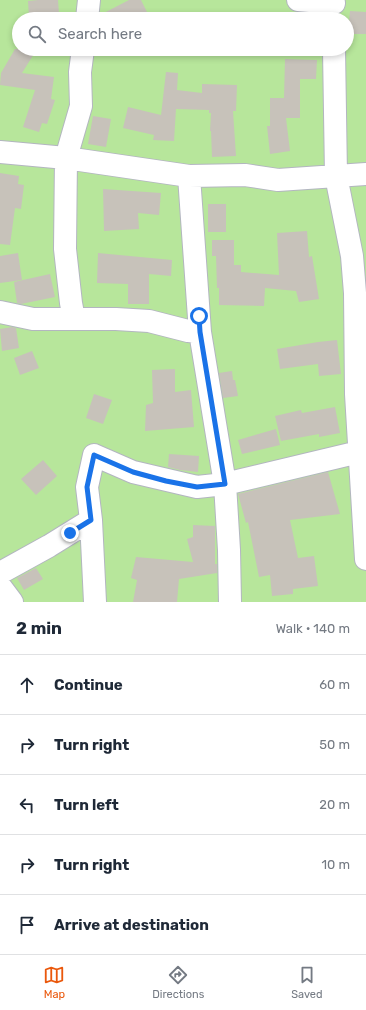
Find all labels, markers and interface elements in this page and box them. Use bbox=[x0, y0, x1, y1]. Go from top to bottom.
search box bbox=[12, 12, 354, 56]
icon: search bbox=[26, 23, 48, 45]
text: Search here bbox=[58, 25, 142, 43]
route start bbox=[190, 307, 208, 325]
route end bbox=[61, 524, 79, 542]
text: 2 min bbox=[16, 618, 62, 638]
text: Walk · 140 m bbox=[276, 621, 350, 636]
icon: ahead bbox=[16, 674, 38, 696]
text: Continue bbox=[54, 676, 123, 694]
text: 60 m bbox=[319, 677, 350, 692]
icon: right bbox=[16, 734, 38, 756]
text: Turn right bbox=[54, 736, 129, 754]
text: 50 m bbox=[319, 737, 350, 752]
icon: left bbox=[16, 794, 38, 816]
text: Turn left bbox=[54, 796, 119, 814]
text: 20 m bbox=[319, 797, 350, 812]
icon: right bbox=[16, 854, 38, 876]
text: Turn right bbox=[54, 856, 129, 874]
text: 10 m bbox=[321, 857, 350, 872]
icon: arrive bbox=[16, 914, 38, 936]
text: Arrive at destination bbox=[54, 916, 209, 934]
tab: Map bbox=[43, 964, 65, 1001]
tab: Directions bbox=[152, 964, 204, 1001]
tab: Saved bbox=[291, 964, 323, 1001]

